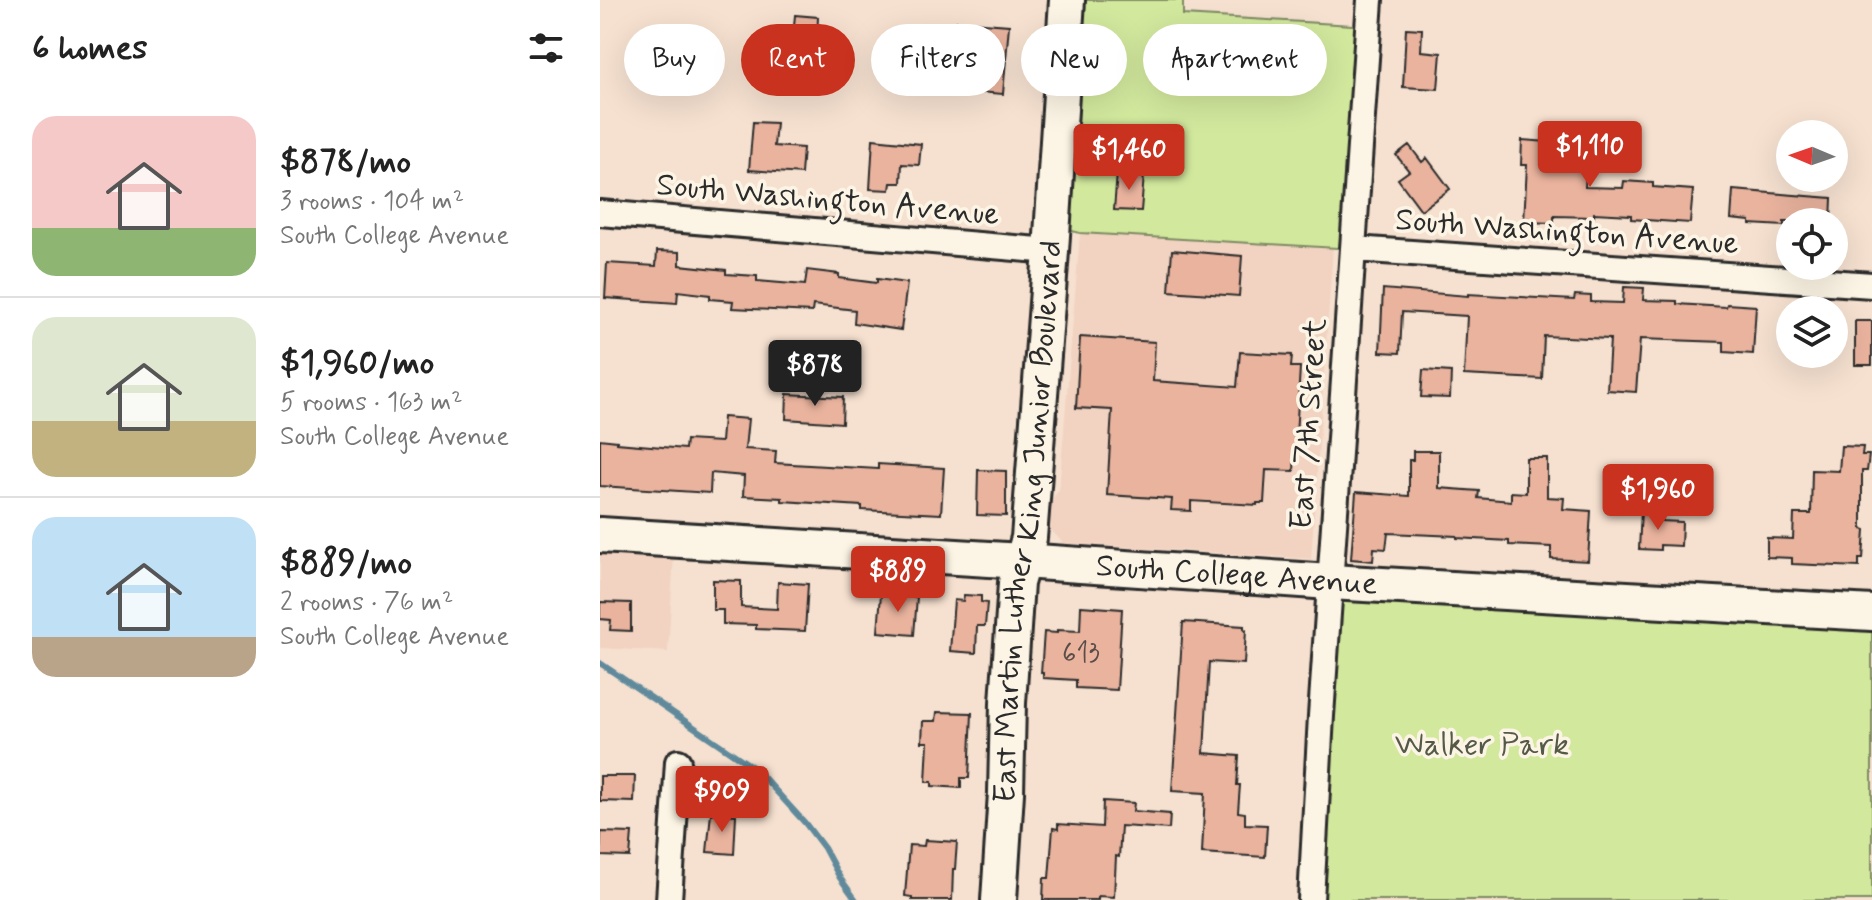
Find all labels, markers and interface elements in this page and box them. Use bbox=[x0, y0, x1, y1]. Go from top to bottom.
chip: Buy bbox=[624, 24, 725, 96]
chip: Rent bbox=[741, 24, 855, 96]
chip: Filters bbox=[871, 24, 1005, 96]
chip: New bbox=[1021, 24, 1127, 96]
chip: Apartment bbox=[1143, 24, 1327, 96]
text: 6 homes bbox=[32, 26, 147, 71]
icon: filters bbox=[524, 26, 568, 70]
north arrow bbox=[1776, 120, 1848, 192]
map controls bbox=[1776, 120, 1848, 368]
pin: $1,110 bbox=[1525, 121, 1655, 189]
pin: $1,460 bbox=[1064, 124, 1194, 192]
text: $1,110 bbox=[1556, 130, 1624, 164]
text: $1,460 bbox=[1091, 133, 1167, 167]
text: $878/mo bbox=[280, 140, 411, 185]
icon: home bbox=[96, 148, 192, 244]
street label: South Washington Avenue bbox=[655, 164, 1001, 239]
text: 3 rooms · 104 m² bbox=[280, 185, 464, 219]
street label: South Washington Avenue bbox=[1394, 199, 1740, 268]
button: locate bbox=[1776, 208, 1848, 280]
text: South College Avenue bbox=[280, 219, 509, 253]
street label: East Martin Luther King Junior Boulevard bbox=[984, 239, 1073, 805]
button: layers bbox=[1776, 296, 1848, 368]
street label: East 7th Street bbox=[1281, 317, 1337, 531]
pin: $878 bbox=[768, 340, 862, 408]
text: $1,960/mo bbox=[280, 341, 434, 386]
icon: home bbox=[96, 349, 192, 445]
text: $878 bbox=[786, 349, 844, 383]
text: 5 rooms · 163 m² bbox=[280, 386, 463, 420]
text: South College Avenue bbox=[280, 420, 509, 454]
pin: $1,960 bbox=[1593, 464, 1723, 532]
text: $1,960 bbox=[1621, 473, 1695, 507]
text: $889/mo bbox=[280, 541, 412, 586]
street label: South College Avenue bbox=[1095, 545, 1379, 606]
pin: $889 bbox=[851, 546, 945, 614]
icon: home bbox=[96, 549, 192, 645]
text: $889 bbox=[869, 555, 927, 589]
text: 2 rooms · 76 m² bbox=[280, 586, 453, 620]
text: South College Avenue bbox=[280, 620, 509, 654]
house number: 613 bbox=[1062, 636, 1100, 673]
park label: Walker Park bbox=[1395, 724, 1569, 766]
pin: $909 bbox=[675, 766, 769, 834]
text: $909 bbox=[694, 775, 750, 809]

